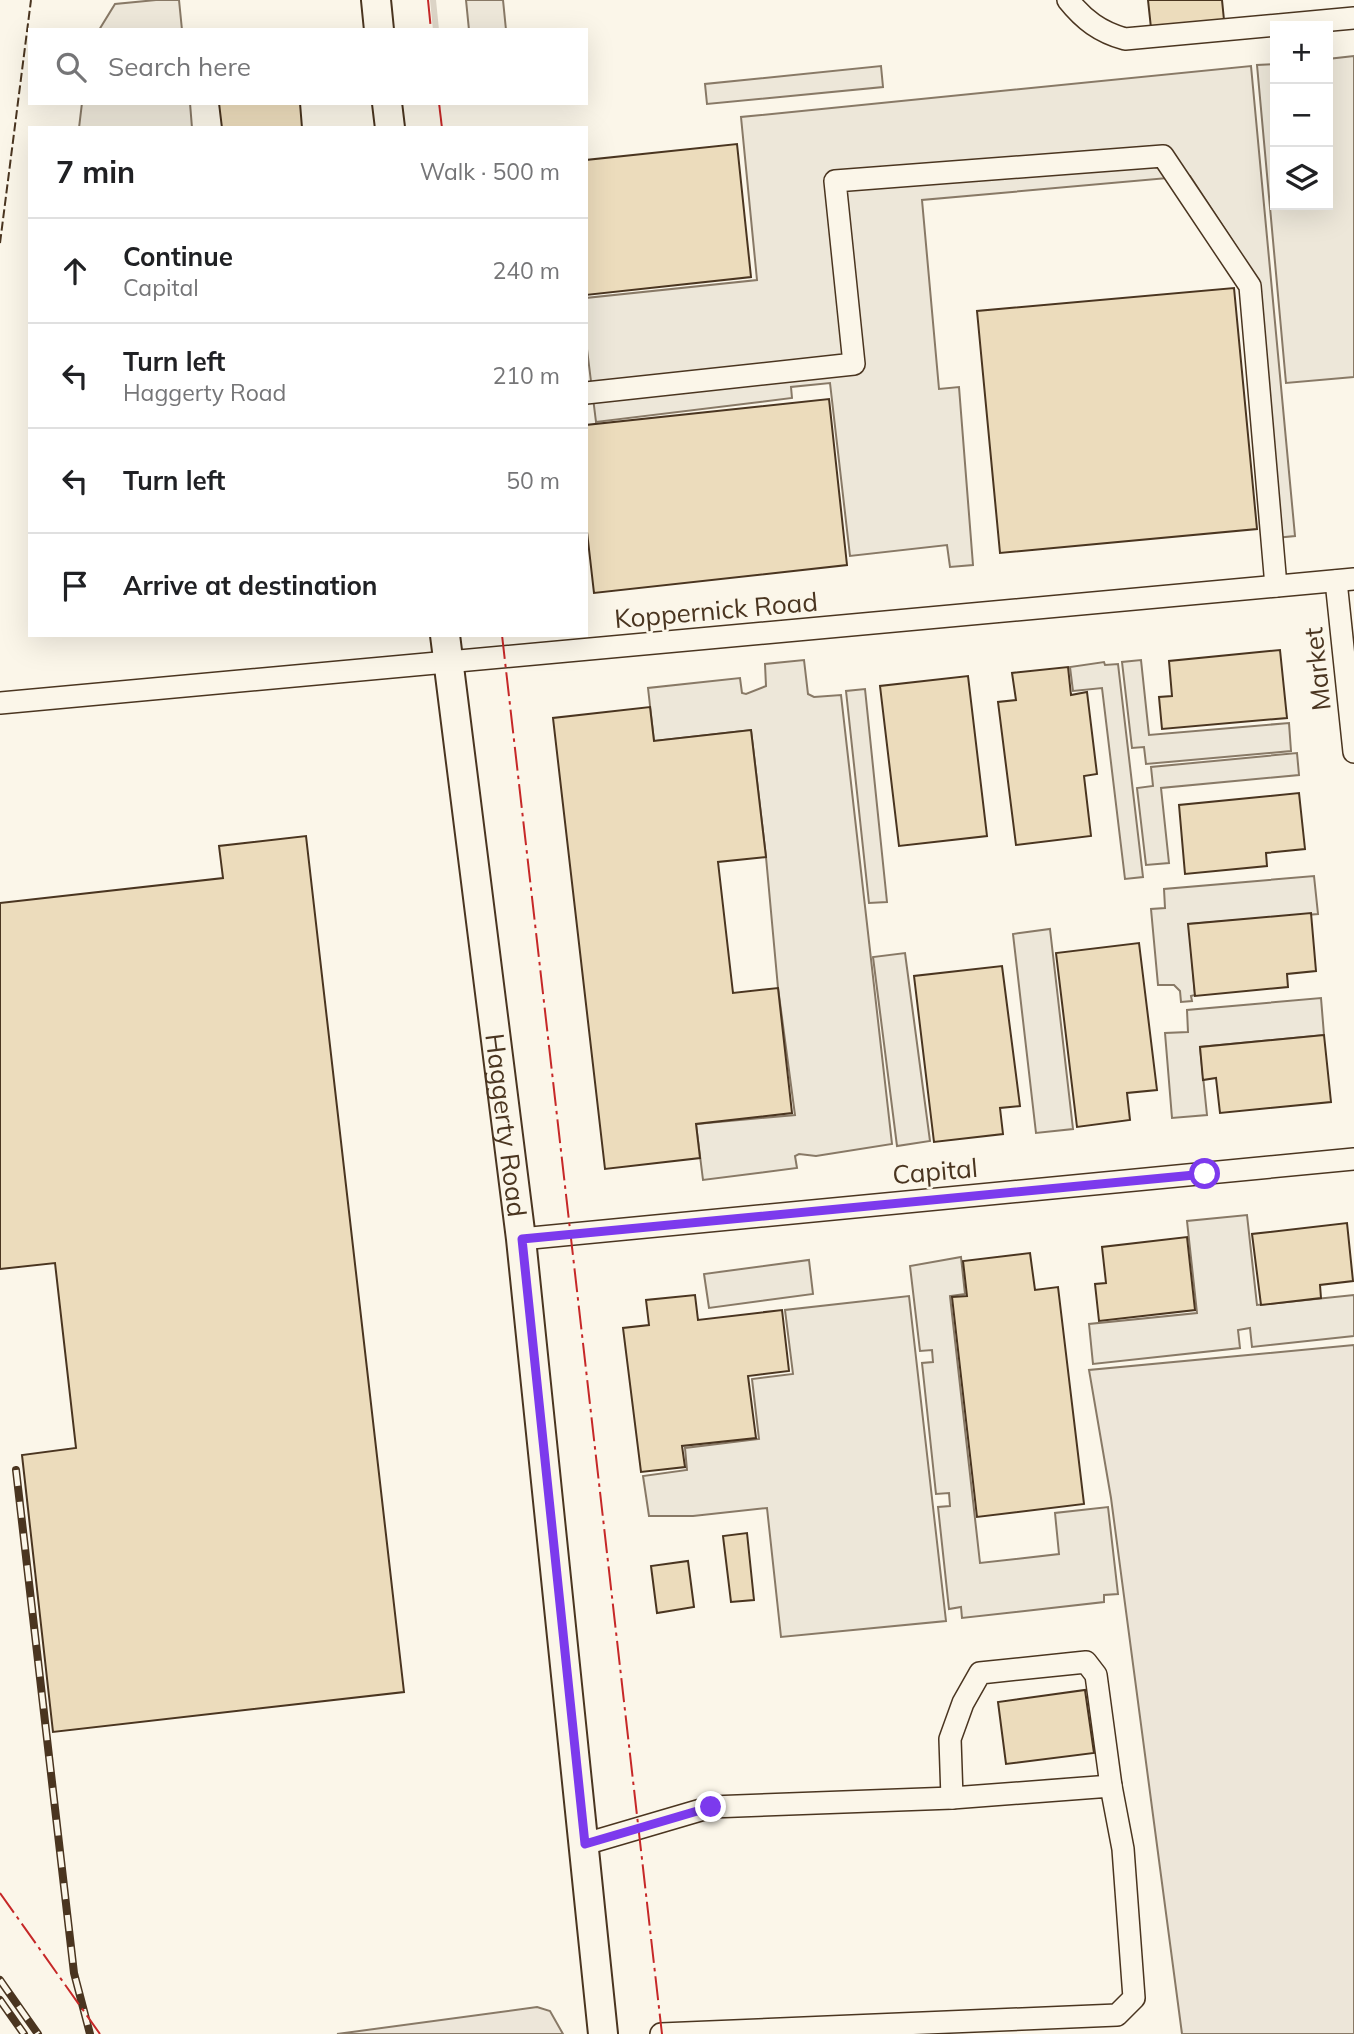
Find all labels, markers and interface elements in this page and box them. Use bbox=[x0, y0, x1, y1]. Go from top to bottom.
map controls bbox=[1270, 21, 1333, 210]
button: + bbox=[1270, 21, 1333, 84]
search box bbox=[28, 28, 588, 105]
icon: search bbox=[52, 48, 90, 86]
text: Search here bbox=[108, 50, 251, 83]
button: − bbox=[1270, 84, 1333, 147]
button: layers bbox=[1270, 147, 1333, 210]
text: 7 min bbox=[56, 153, 135, 191]
text: Walk · 500 m bbox=[420, 157, 560, 186]
text: Continue bbox=[123, 240, 233, 273]
icon: ahead bbox=[56, 252, 94, 290]
text: 240 m bbox=[492, 256, 560, 285]
text: Capital bbox=[123, 273, 199, 302]
text: Turn left bbox=[123, 345, 225, 378]
icon: left bbox=[56, 357, 94, 395]
text: 210 m bbox=[492, 361, 560, 390]
text: Haggerty Road bbox=[123, 378, 286, 407]
icon: left bbox=[56, 462, 94, 500]
text: Turn left bbox=[123, 464, 225, 497]
text: 50 m bbox=[506, 466, 560, 495]
icon: arrive bbox=[56, 567, 94, 605]
text: Arrive at destination bbox=[123, 569, 378, 602]
street label: Koppernick Road bbox=[613, 585, 819, 635]
street label: Market bbox=[1296, 626, 1338, 712]
street label: Haggerty Road bbox=[479, 1031, 535, 1219]
street label: Capital bbox=[891, 1151, 979, 1191]
route start bbox=[1189, 1158, 1220, 1189]
route end bbox=[695, 1791, 726, 1822]

